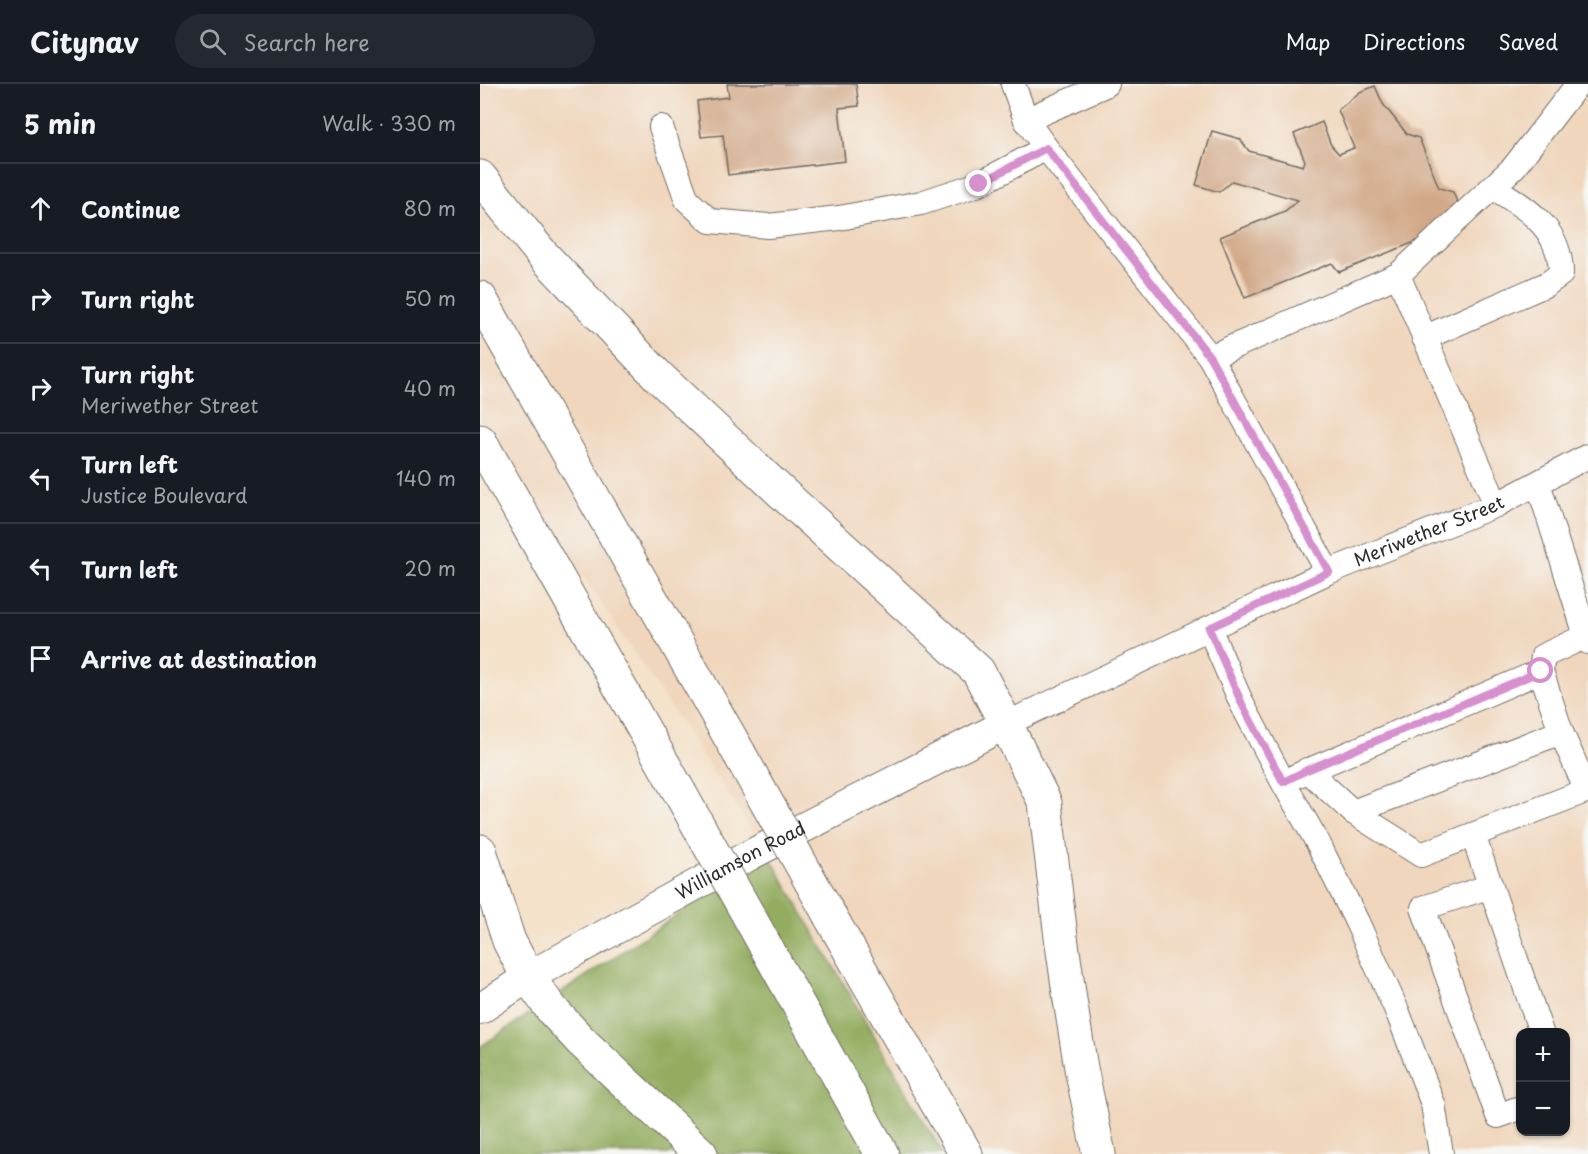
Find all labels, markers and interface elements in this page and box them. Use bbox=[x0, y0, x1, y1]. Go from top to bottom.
search box bbox=[175, 14, 595, 68]
text: Citynav bbox=[30, 20, 139, 63]
icon: search bbox=[196, 25, 229, 58]
text: Search here bbox=[244, 25, 370, 58]
text: Map bbox=[1285, 25, 1330, 57]
text: Directions bbox=[1363, 25, 1465, 57]
text: Saved bbox=[1498, 25, 1558, 57]
text: 5 min bbox=[24, 104, 96, 143]
text: Walk · 330 m bbox=[322, 108, 456, 138]
route end bbox=[965, 170, 991, 196]
icon: ahead bbox=[24, 192, 57, 225]
text: Continue bbox=[81, 192, 180, 225]
text: 80 m bbox=[404, 193, 456, 223]
icon: right bbox=[24, 282, 57, 315]
text: Turn right bbox=[81, 282, 194, 315]
text: 50 m bbox=[404, 283, 456, 313]
text: Turn right bbox=[81, 357, 194, 390]
icon: right bbox=[24, 372, 57, 405]
text: 40 m bbox=[404, 373, 456, 403]
text: Meriwether Street bbox=[81, 390, 258, 420]
text: Turn left bbox=[81, 447, 178, 480]
icon: left bbox=[24, 462, 57, 495]
text: 140 m bbox=[396, 463, 456, 493]
text: Justice Boulevard bbox=[81, 480, 248, 510]
street label: Meriwether Street bbox=[1349, 488, 1509, 572]
icon: left bbox=[24, 552, 57, 585]
text: Turn left bbox=[81, 552, 178, 585]
text: 20 m bbox=[404, 553, 456, 583]
icon: arrive bbox=[24, 642, 57, 675]
text: Arrive at destination bbox=[81, 642, 317, 675]
route start bbox=[1527, 657, 1553, 683]
street label: Williamson Road bbox=[670, 814, 810, 906]
map controls bbox=[1516, 1028, 1570, 1136]
button: + bbox=[1516, 1028, 1570, 1082]
button: − bbox=[1516, 1082, 1570, 1136]

